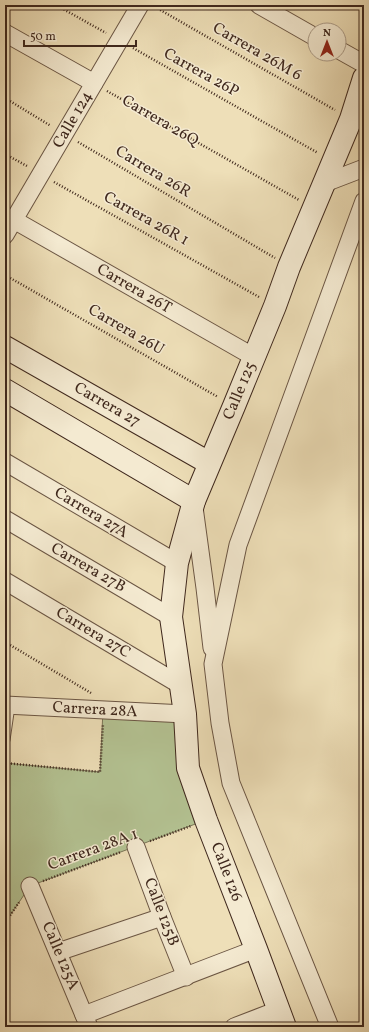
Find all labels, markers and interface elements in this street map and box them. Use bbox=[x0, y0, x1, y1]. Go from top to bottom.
street label: Carrera 26M 6 bbox=[208, 17, 306, 87]
scale bar bbox=[24, 22, 136, 48]
north arrow bbox=[307, 22, 347, 62]
text: N bbox=[323, 26, 331, 41]
text: 50 m bbox=[30, 29, 56, 45]
street label: Carrera 26P bbox=[159, 43, 243, 103]
street label: Calle 124 bbox=[48, 87, 98, 153]
street label: Carrera 26Q bbox=[117, 90, 204, 153]
street label: Carrera 26R bbox=[111, 141, 195, 203]
street label: Carrera 26R 1 bbox=[99, 187, 193, 251]
street label: Carrera 26T bbox=[92, 259, 176, 319]
street label: Carrera 26U bbox=[84, 299, 168, 361]
street label: Calle 125 bbox=[218, 359, 262, 423]
street label: Carrera 27 bbox=[70, 377, 144, 433]
street label: Carrera 27A bbox=[50, 482, 132, 544]
street label: Carrera 27B bbox=[46, 538, 130, 598]
street label: Carrera 27C bbox=[51, 602, 135, 664]
street label: Carrera 28A bbox=[52, 697, 138, 723]
street label: Carrera 28A 1 bbox=[45, 823, 141, 877]
street label: Calle 126 bbox=[205, 839, 247, 905]
street label: Calle 125B bbox=[138, 875, 184, 949]
street label: Calle 125A bbox=[36, 918, 84, 994]

